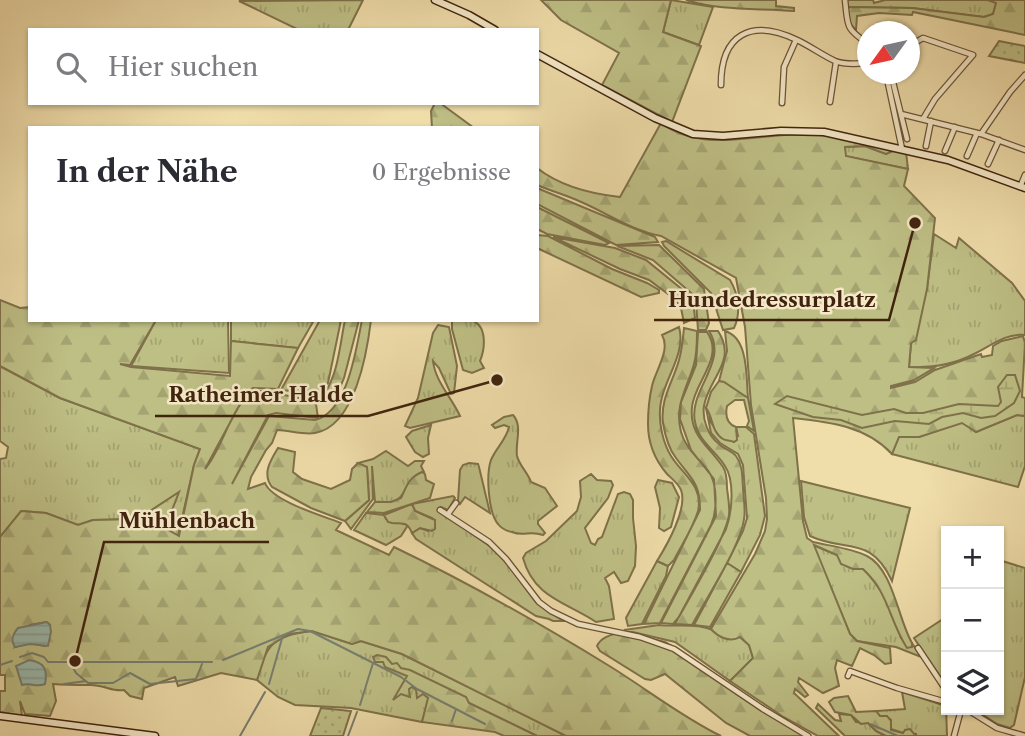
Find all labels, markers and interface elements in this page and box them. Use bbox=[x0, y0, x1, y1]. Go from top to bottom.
north arrow bbox=[857, 21, 920, 84]
search box bbox=[28, 28, 539, 105]
icon: search bbox=[52, 48, 90, 86]
text: Hier suchen bbox=[108, 51, 258, 83]
text: In der Nähe bbox=[56, 153, 238, 190]
text: 0 Ergebnisse bbox=[372, 158, 511, 186]
callout: Hundedressurplatz bbox=[654, 278, 889, 320]
text: Hundedressurplatz bbox=[668, 287, 876, 312]
callout: Ratheimer Halde bbox=[155, 374, 368, 416]
text: Ratheimer Halde bbox=[168, 382, 354, 407]
callout: Mühlenbach bbox=[104, 500, 269, 542]
text: Mühlenbach bbox=[119, 508, 256, 533]
map controls bbox=[941, 526, 1004, 715]
button: + bbox=[941, 526, 1004, 589]
button: − bbox=[941, 589, 1004, 652]
button: layers bbox=[941, 652, 1004, 715]

